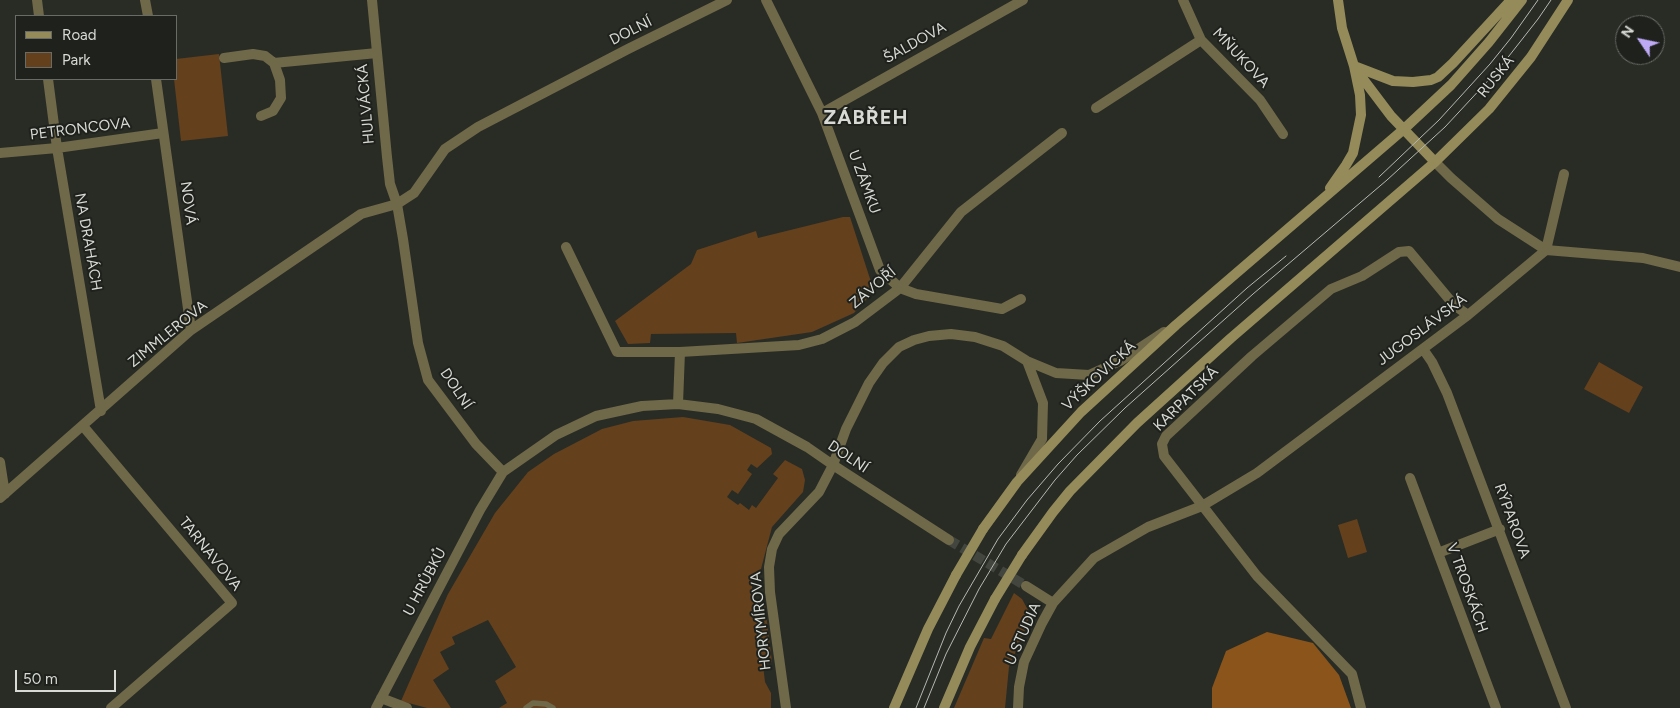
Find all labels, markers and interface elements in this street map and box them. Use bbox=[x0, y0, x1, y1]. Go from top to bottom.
street label: DOLNÍ bbox=[607, 13, 655, 49]
legend bbox=[15, 15, 178, 80]
north arrow bbox=[1615, 15, 1665, 65]
street label: ŠALDOVA bbox=[881, 18, 949, 68]
text: N bbox=[1618, 23, 1638, 41]
street label: MŇUKOVA bbox=[1209, 24, 1273, 92]
text: Road bbox=[62, 26, 97, 44]
text: Park bbox=[62, 51, 91, 69]
street label: RUSKÁ bbox=[1474, 52, 1518, 102]
street label: HULVÁCKÁ bbox=[354, 63, 378, 145]
district label: ZÁBŘEH bbox=[823, 106, 909, 130]
street label: PETRONCOVA bbox=[29, 114, 131, 144]
street label: U ZÁMKU bbox=[844, 148, 884, 216]
street label: NOVÁ bbox=[176, 180, 200, 226]
street label: NA DRAHÁCH bbox=[71, 192, 105, 292]
street label: ZÁVOŘÍ bbox=[846, 263, 900, 313]
street label: JUGOSLÁVSKÁ bbox=[1374, 290, 1470, 370]
street label: ZIMMLEROVA bbox=[125, 297, 211, 371]
street label: VÝŠKOVICKÁ bbox=[1059, 337, 1139, 415]
street label: KARPATSKÁ bbox=[1150, 363, 1222, 435]
street label: DOLNÍ bbox=[436, 365, 476, 413]
street label: DOLNÍ bbox=[824, 437, 872, 477]
street label: RÝPAROVA bbox=[1490, 481, 1534, 561]
street label: TARNAVOVA bbox=[175, 513, 245, 595]
street label: V TROSKÁCH bbox=[1442, 541, 1492, 635]
street label: U HRŮBKŮ bbox=[400, 545, 450, 619]
street label: HORYMÍROVA bbox=[747, 571, 775, 671]
street label: U STUDIA bbox=[1001, 600, 1045, 668]
scale bar bbox=[18, 660, 119, 692]
text: 50 m bbox=[23, 670, 58, 688]

